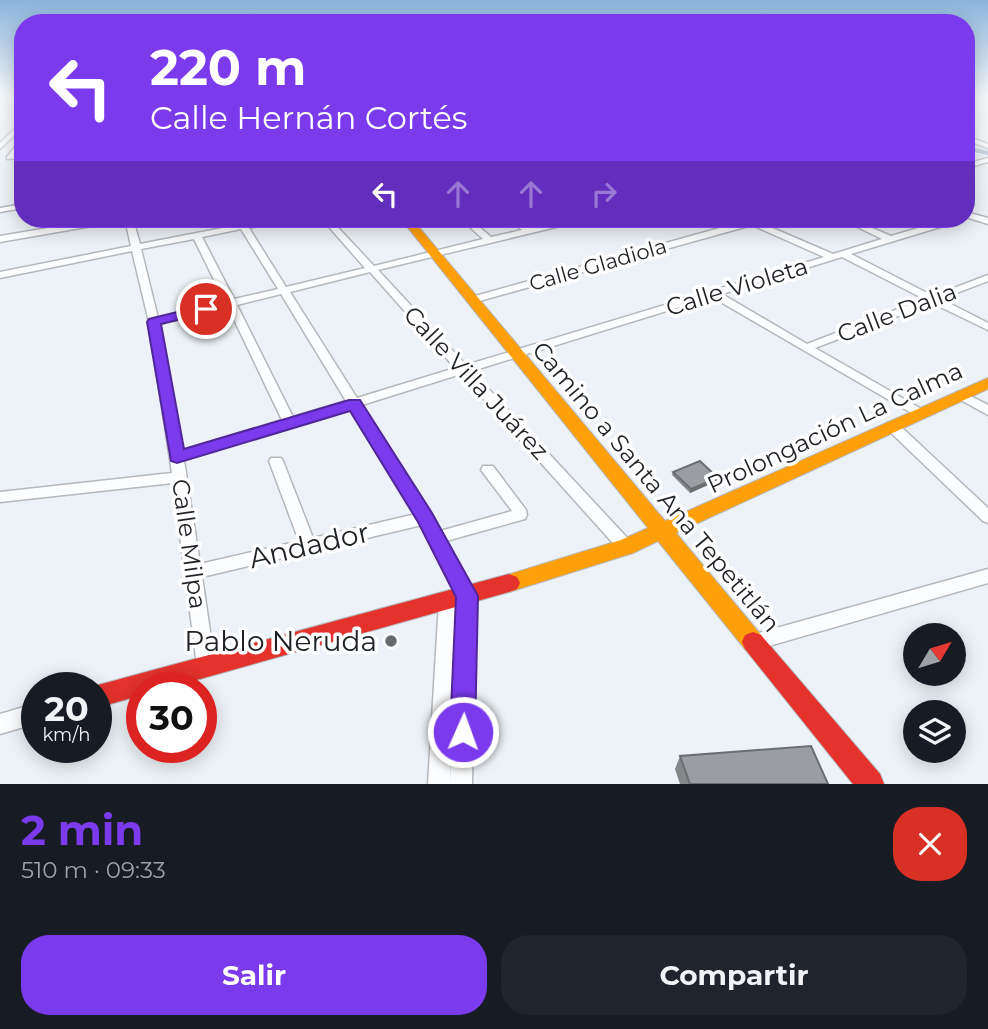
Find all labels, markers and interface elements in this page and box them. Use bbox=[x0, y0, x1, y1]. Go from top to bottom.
text: 220 m bbox=[150, 38, 306, 97]
icon: left bbox=[35, 42, 126, 133]
text: Calle Hernán Cortés bbox=[150, 98, 467, 137]
icon: left bbox=[366, 175, 404, 213]
icon: ahead bbox=[439, 175, 477, 213]
icon: ahead bbox=[512, 175, 550, 213]
icon: right bbox=[585, 175, 623, 213]
street label: Calle Gladiola bbox=[526, 233, 670, 296]
street label: Calle Violeta bbox=[662, 251, 811, 322]
street label: Calle Dalia bbox=[833, 276, 961, 349]
pin bbox=[176, 279, 236, 339]
icon: arrive bbox=[187, 290, 225, 328]
street label: Calle Villa Juárez bbox=[398, 300, 555, 465]
street label: Camino a Santa Ana Tepetitlán bbox=[526, 336, 786, 638]
street label: Prolongación La Calma bbox=[703, 356, 967, 500]
street label: Calle Milpa bbox=[166, 477, 213, 611]
street label: Andador bbox=[246, 515, 372, 575]
north arrow bbox=[903, 623, 966, 686]
map controls bbox=[903, 623, 966, 763]
place label: Pablo Neruda bbox=[184, 624, 377, 658]
marker: Pablo Neruda bbox=[383, 633, 399, 649]
speed limit sign: 30 bbox=[126, 672, 217, 763]
text: 20 bbox=[44, 687, 89, 730]
position arrow bbox=[426, 695, 500, 769]
button: layers bbox=[903, 700, 966, 763]
text: km/h bbox=[42, 724, 91, 746]
text: 2 min bbox=[21, 804, 143, 856]
button: close bbox=[893, 807, 967, 881]
text: 510 m · 09:33 bbox=[21, 856, 166, 884]
button: Salir bbox=[21, 935, 487, 1015]
button: Compartir bbox=[501, 935, 967, 1015]

